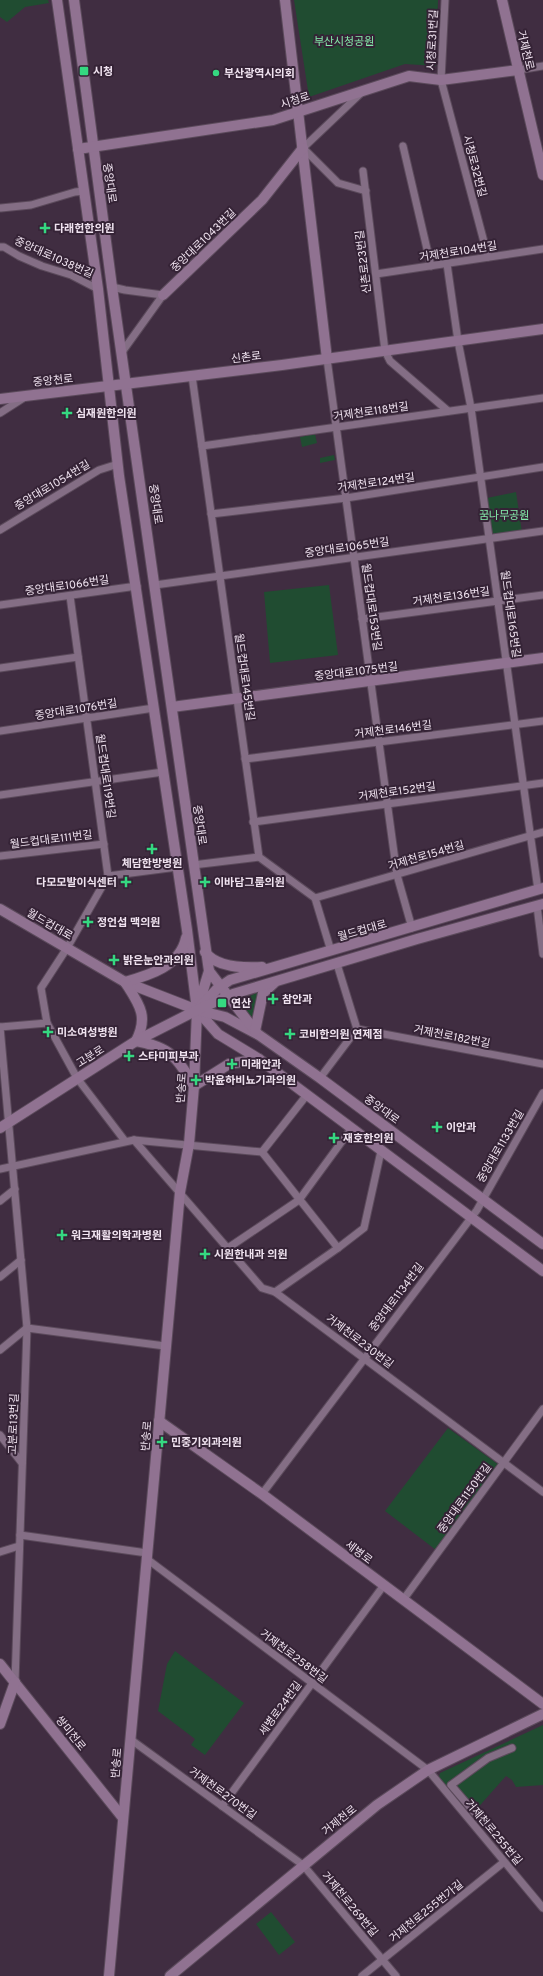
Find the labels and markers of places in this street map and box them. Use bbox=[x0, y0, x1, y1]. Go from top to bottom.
marker: 시청 bbox=[78, 65, 90, 77]
place label: 시청 bbox=[93, 65, 113, 79]
place label: 부산광역시의회 bbox=[224, 67, 295, 81]
marker: 부산광역시의회 bbox=[211, 68, 221, 78]
marker: 다래헌한의원 bbox=[39, 222, 51, 234]
place label: 다래헌한의원 bbox=[54, 222, 115, 236]
marker: 심재원한의원 bbox=[61, 407, 73, 419]
place label: 심재원한의원 bbox=[76, 407, 137, 421]
marker: 체담한방병원 bbox=[146, 843, 158, 855]
place label: 체담한방병원 bbox=[122, 857, 182, 871]
place label: 다모모발이식센터 bbox=[36, 876, 117, 890]
marker: 다모모발이식센터 bbox=[120, 876, 132, 888]
marker: 이바담그룹의원 bbox=[199, 876, 211, 888]
place label: 이바담그룹의원 bbox=[214, 876, 285, 890]
marker: 정언섭 맥의원 bbox=[82, 916, 94, 928]
place label: 정언섭 맥의원 bbox=[97, 916, 160, 930]
marker: 밝은눈안과의원 bbox=[108, 954, 120, 966]
place label: 밝은눈안과의원 bbox=[123, 954, 194, 968]
marker: 참안과 bbox=[267, 993, 279, 1005]
place label: 참안과 bbox=[282, 993, 312, 1007]
marker: 연산 bbox=[216, 997, 228, 1009]
place label: 연산 bbox=[231, 997, 251, 1011]
marker: 미소여성병원 bbox=[42, 1026, 54, 1038]
place label: 미소여성병원 bbox=[57, 1026, 118, 1040]
marker: 코비한의원 연제점 bbox=[284, 1028, 296, 1040]
place label: 코비한의원 연제점 bbox=[299, 1028, 383, 1042]
marker: 스타미피부과 bbox=[123, 1050, 135, 1062]
place label: 스타미피부과 bbox=[138, 1050, 199, 1064]
marker: 미래안과 bbox=[226, 1058, 238, 1070]
place label: 미래안과 bbox=[241, 1058, 281, 1072]
marker: 박윤하비뇨기과의원 bbox=[190, 1074, 202, 1086]
place label: 박윤하비뇨기과의원 bbox=[205, 1074, 296, 1088]
marker: 이안과 bbox=[431, 1121, 443, 1133]
place label: 이안과 bbox=[446, 1121, 476, 1135]
marker: 재호한의원 bbox=[328, 1132, 340, 1144]
place label: 재호한의원 bbox=[343, 1132, 394, 1146]
marker: 워크재활의학과병원 bbox=[56, 1229, 68, 1241]
place label: 워크재활의학과병원 bbox=[71, 1229, 162, 1243]
marker: 시원한내과 의원 bbox=[199, 1248, 211, 1260]
place label: 시원한내과 의원 bbox=[214, 1248, 288, 1262]
marker: 민중기외과의원 bbox=[156, 1436, 168, 1448]
place label: 민중기외과의원 bbox=[171, 1436, 242, 1450]

